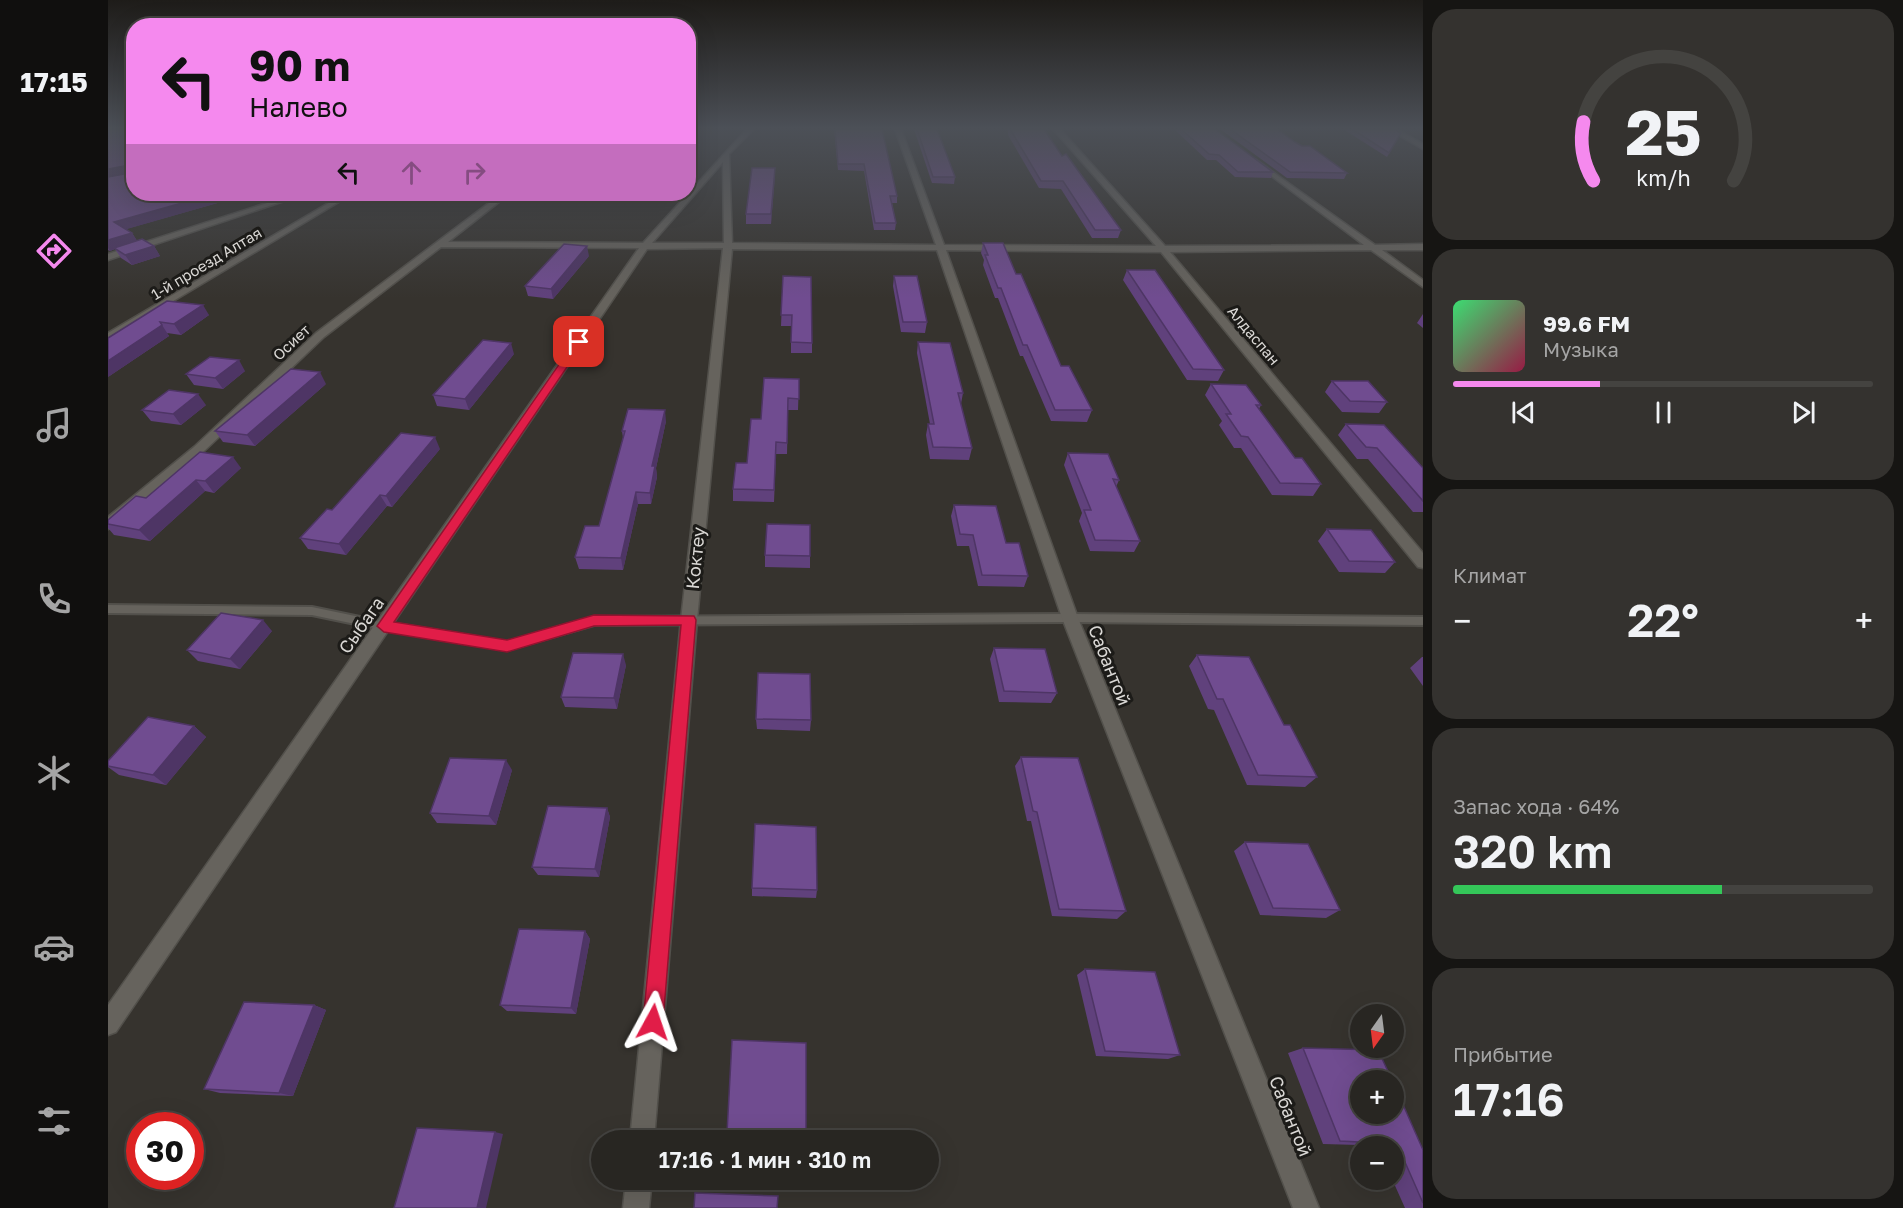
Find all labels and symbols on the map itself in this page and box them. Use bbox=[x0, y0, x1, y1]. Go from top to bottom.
street label: 1-й проезд Алтая bbox=[147, 223, 265, 303]
street label: Алдаспан bbox=[1224, 302, 1284, 368]
pin bbox=[553, 316, 604, 367]
street label: Осиет bbox=[269, 320, 314, 364]
street label: Коктеу bbox=[681, 526, 709, 590]
street label: Сыбага bbox=[334, 592, 388, 658]
street label: Сабантой bbox=[1084, 622, 1136, 708]
position arrow bbox=[621, 990, 685, 1054]
north arrow bbox=[1350, 1004, 1404, 1058]
street label: Сабантой bbox=[1265, 1073, 1317, 1159]
speed limit sign: 30 bbox=[126, 1112, 204, 1190]

